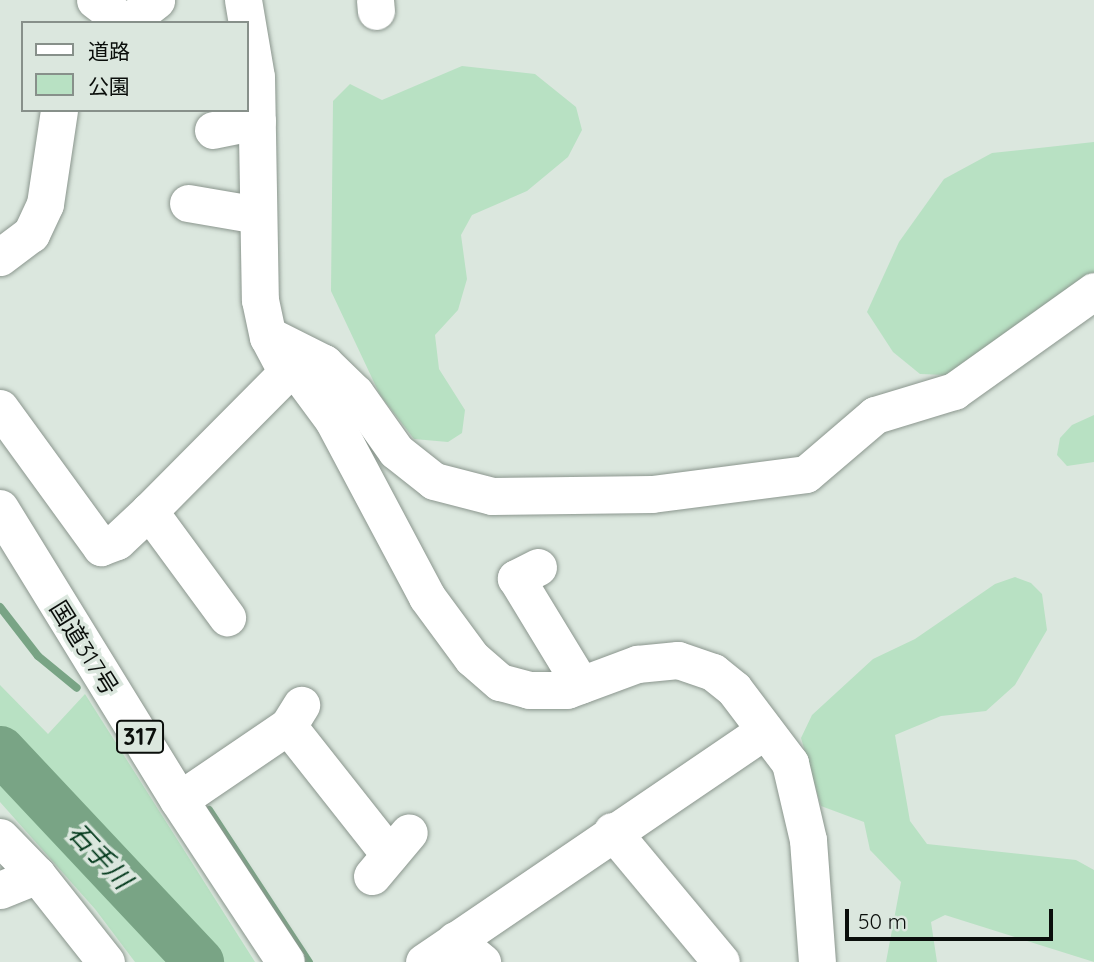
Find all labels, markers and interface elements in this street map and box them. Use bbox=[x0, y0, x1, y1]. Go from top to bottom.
legend bbox=[21, 21, 248, 112]
text: 道路 bbox=[88, 38, 130, 64]
text: 公園 bbox=[88, 73, 130, 99]
street label: 国道317号 bbox=[44, 596, 124, 700]
road number: 317 bbox=[116, 718, 164, 757]
water label: 石手川 bbox=[62, 817, 138, 895]
scale bar bbox=[849, 895, 1057, 939]
text: 50 m bbox=[858, 908, 907, 934]

